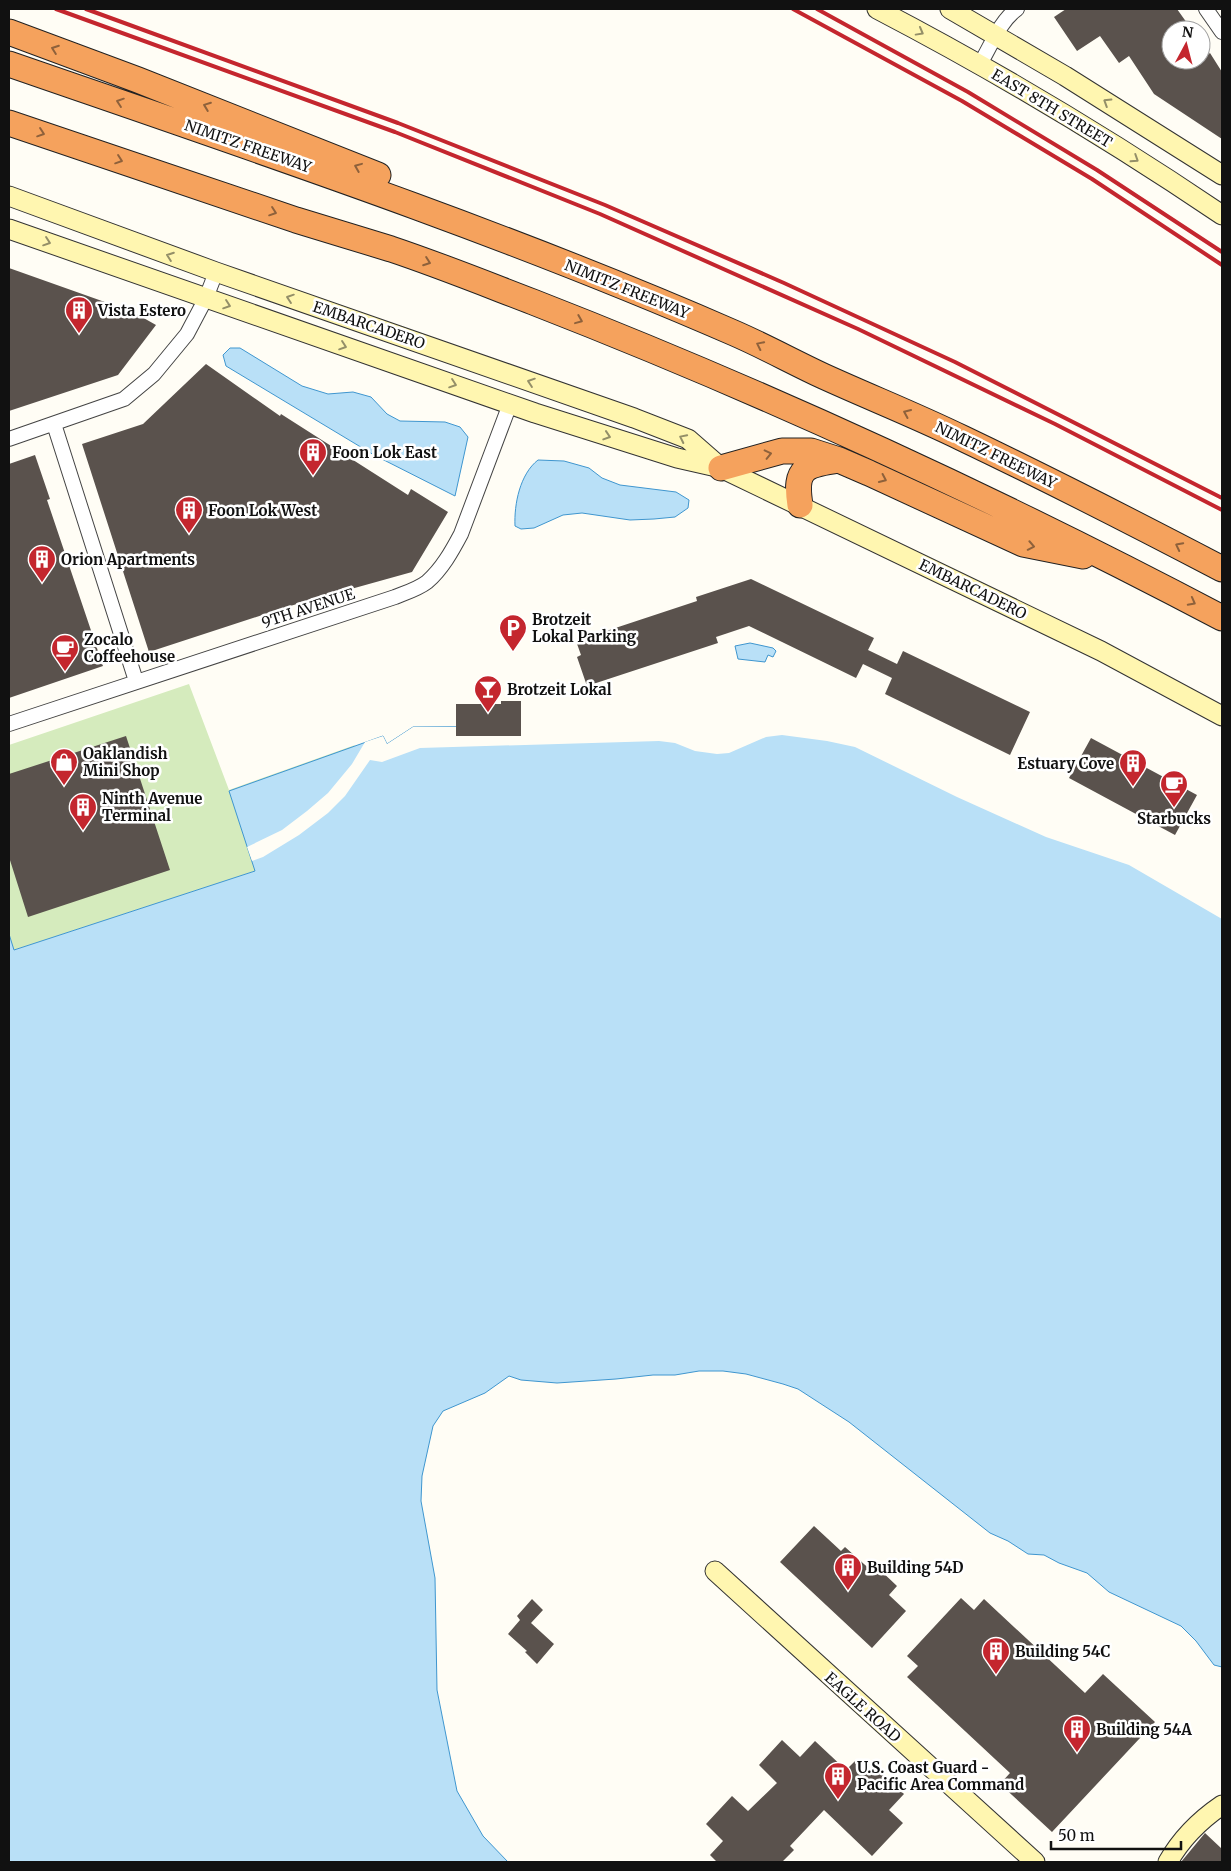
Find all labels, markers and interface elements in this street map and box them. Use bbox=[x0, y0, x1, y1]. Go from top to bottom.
north arrow bbox=[1161, 20, 1211, 70]
text: N bbox=[1181, 22, 1194, 42]
one-way arrow bbox=[915, 25, 924, 35]
one-way arrow bbox=[51, 45, 60, 55]
street label: EAST 8TH STREET bbox=[988, 65, 1116, 152]
one-way arrow bbox=[116, 98, 125, 108]
one-way arrow bbox=[1104, 98, 1113, 108]
one-way arrow bbox=[203, 102, 212, 113]
street label: NIMITZ FREEWAY bbox=[182, 115, 314, 177]
one-way arrow bbox=[36, 128, 44, 138]
one-way arrow bbox=[1130, 152, 1139, 162]
one-way arrow bbox=[114, 154, 122, 164]
one-way arrow bbox=[354, 163, 363, 173]
one-way arrow bbox=[268, 206, 276, 216]
one-way arrow bbox=[42, 236, 51, 246]
one-way arrow bbox=[166, 252, 174, 262]
street label: NIMITZ FREEWAY bbox=[562, 255, 692, 323]
one-way arrow bbox=[422, 256, 431, 266]
one-way arrow bbox=[287, 294, 295, 304]
building icon: Vista Estero bbox=[64, 295, 94, 334]
street label: EMBARCADERO bbox=[310, 297, 428, 353]
one-way arrow bbox=[222, 299, 230, 309]
place label: Vista Estero bbox=[97, 301, 186, 320]
one-way arrow bbox=[574, 314, 583, 324]
one-way arrow bbox=[338, 340, 347, 350]
one-way arrow bbox=[756, 341, 765, 352]
one-way arrow bbox=[527, 377, 535, 387]
one-way arrow bbox=[448, 378, 456, 388]
one-way arrow bbox=[903, 409, 912, 420]
street label: NIMITZ FREEWAY bbox=[932, 417, 1060, 493]
one-way arrow bbox=[602, 430, 610, 440]
one-way arrow bbox=[679, 433, 688, 444]
building icon: Foon Lok East bbox=[298, 437, 328, 476]
place label: Foon Lok East bbox=[332, 443, 437, 462]
one-way arrow bbox=[763, 449, 772, 460]
one-way arrow bbox=[878, 473, 887, 484]
building icon: Foon Lok West bbox=[174, 495, 204, 534]
place label: Foon Lok West bbox=[208, 501, 317, 520]
one-way arrow bbox=[1027, 540, 1036, 550]
one-way arrow bbox=[1175, 542, 1184, 552]
building icon: Orion Apartments bbox=[27, 544, 57, 583]
place label: Orion Apartments bbox=[61, 550, 195, 569]
street label: EMBARCADERO bbox=[916, 555, 1030, 623]
street label: 9TH AVENUE bbox=[259, 584, 357, 632]
one-way arrow bbox=[1186, 596, 1195, 606]
place label: Brotzeit Lokal Parking bbox=[532, 610, 637, 646]
parking icon: Brotzeit Lokal Parking bbox=[498, 613, 528, 652]
place label: Zocalo Coffeehouse bbox=[84, 630, 175, 666]
cafe icon: Zocalo Coffeehouse bbox=[50, 633, 80, 672]
bar icon: Brotzeit Lokal bbox=[473, 674, 503, 713]
place label: Brotzeit Lokal bbox=[507, 680, 612, 699]
place label: Oaklandish Mini Shop bbox=[83, 744, 167, 780]
shop icon: Oaklandish Mini Shop bbox=[49, 747, 79, 786]
building icon: Estuary Cove bbox=[1118, 748, 1148, 787]
place label: Estuary Cove bbox=[1017, 754, 1114, 773]
cafe icon: Starbucks bbox=[1159, 769, 1189, 808]
place label: Ninth Avenue Terminal bbox=[102, 789, 202, 825]
building icon: Ninth Avenue Terminal bbox=[68, 792, 98, 831]
place label: Starbucks bbox=[1137, 809, 1211, 828]
building icon: Building 54D bbox=[833, 1552, 863, 1591]
place label: Building 54D bbox=[867, 1558, 964, 1577]
building icon: Building 54C bbox=[981, 1636, 1011, 1675]
place label: Building 54C bbox=[1015, 1642, 1110, 1661]
street label: EAGLE ROAD bbox=[821, 1668, 905, 1746]
building icon: Building 54A bbox=[1062, 1714, 1092, 1753]
place label: Building 54A bbox=[1096, 1720, 1192, 1739]
place label: U.S. Coast Guard - Pacific Area Command bbox=[857, 1758, 1024, 1794]
building icon: U.S. Coast Guard - Pacific Area Command bbox=[823, 1761, 853, 1800]
scale bar bbox=[1051, 1818, 1181, 1850]
text: 50 m bbox=[1058, 1826, 1095, 1845]

